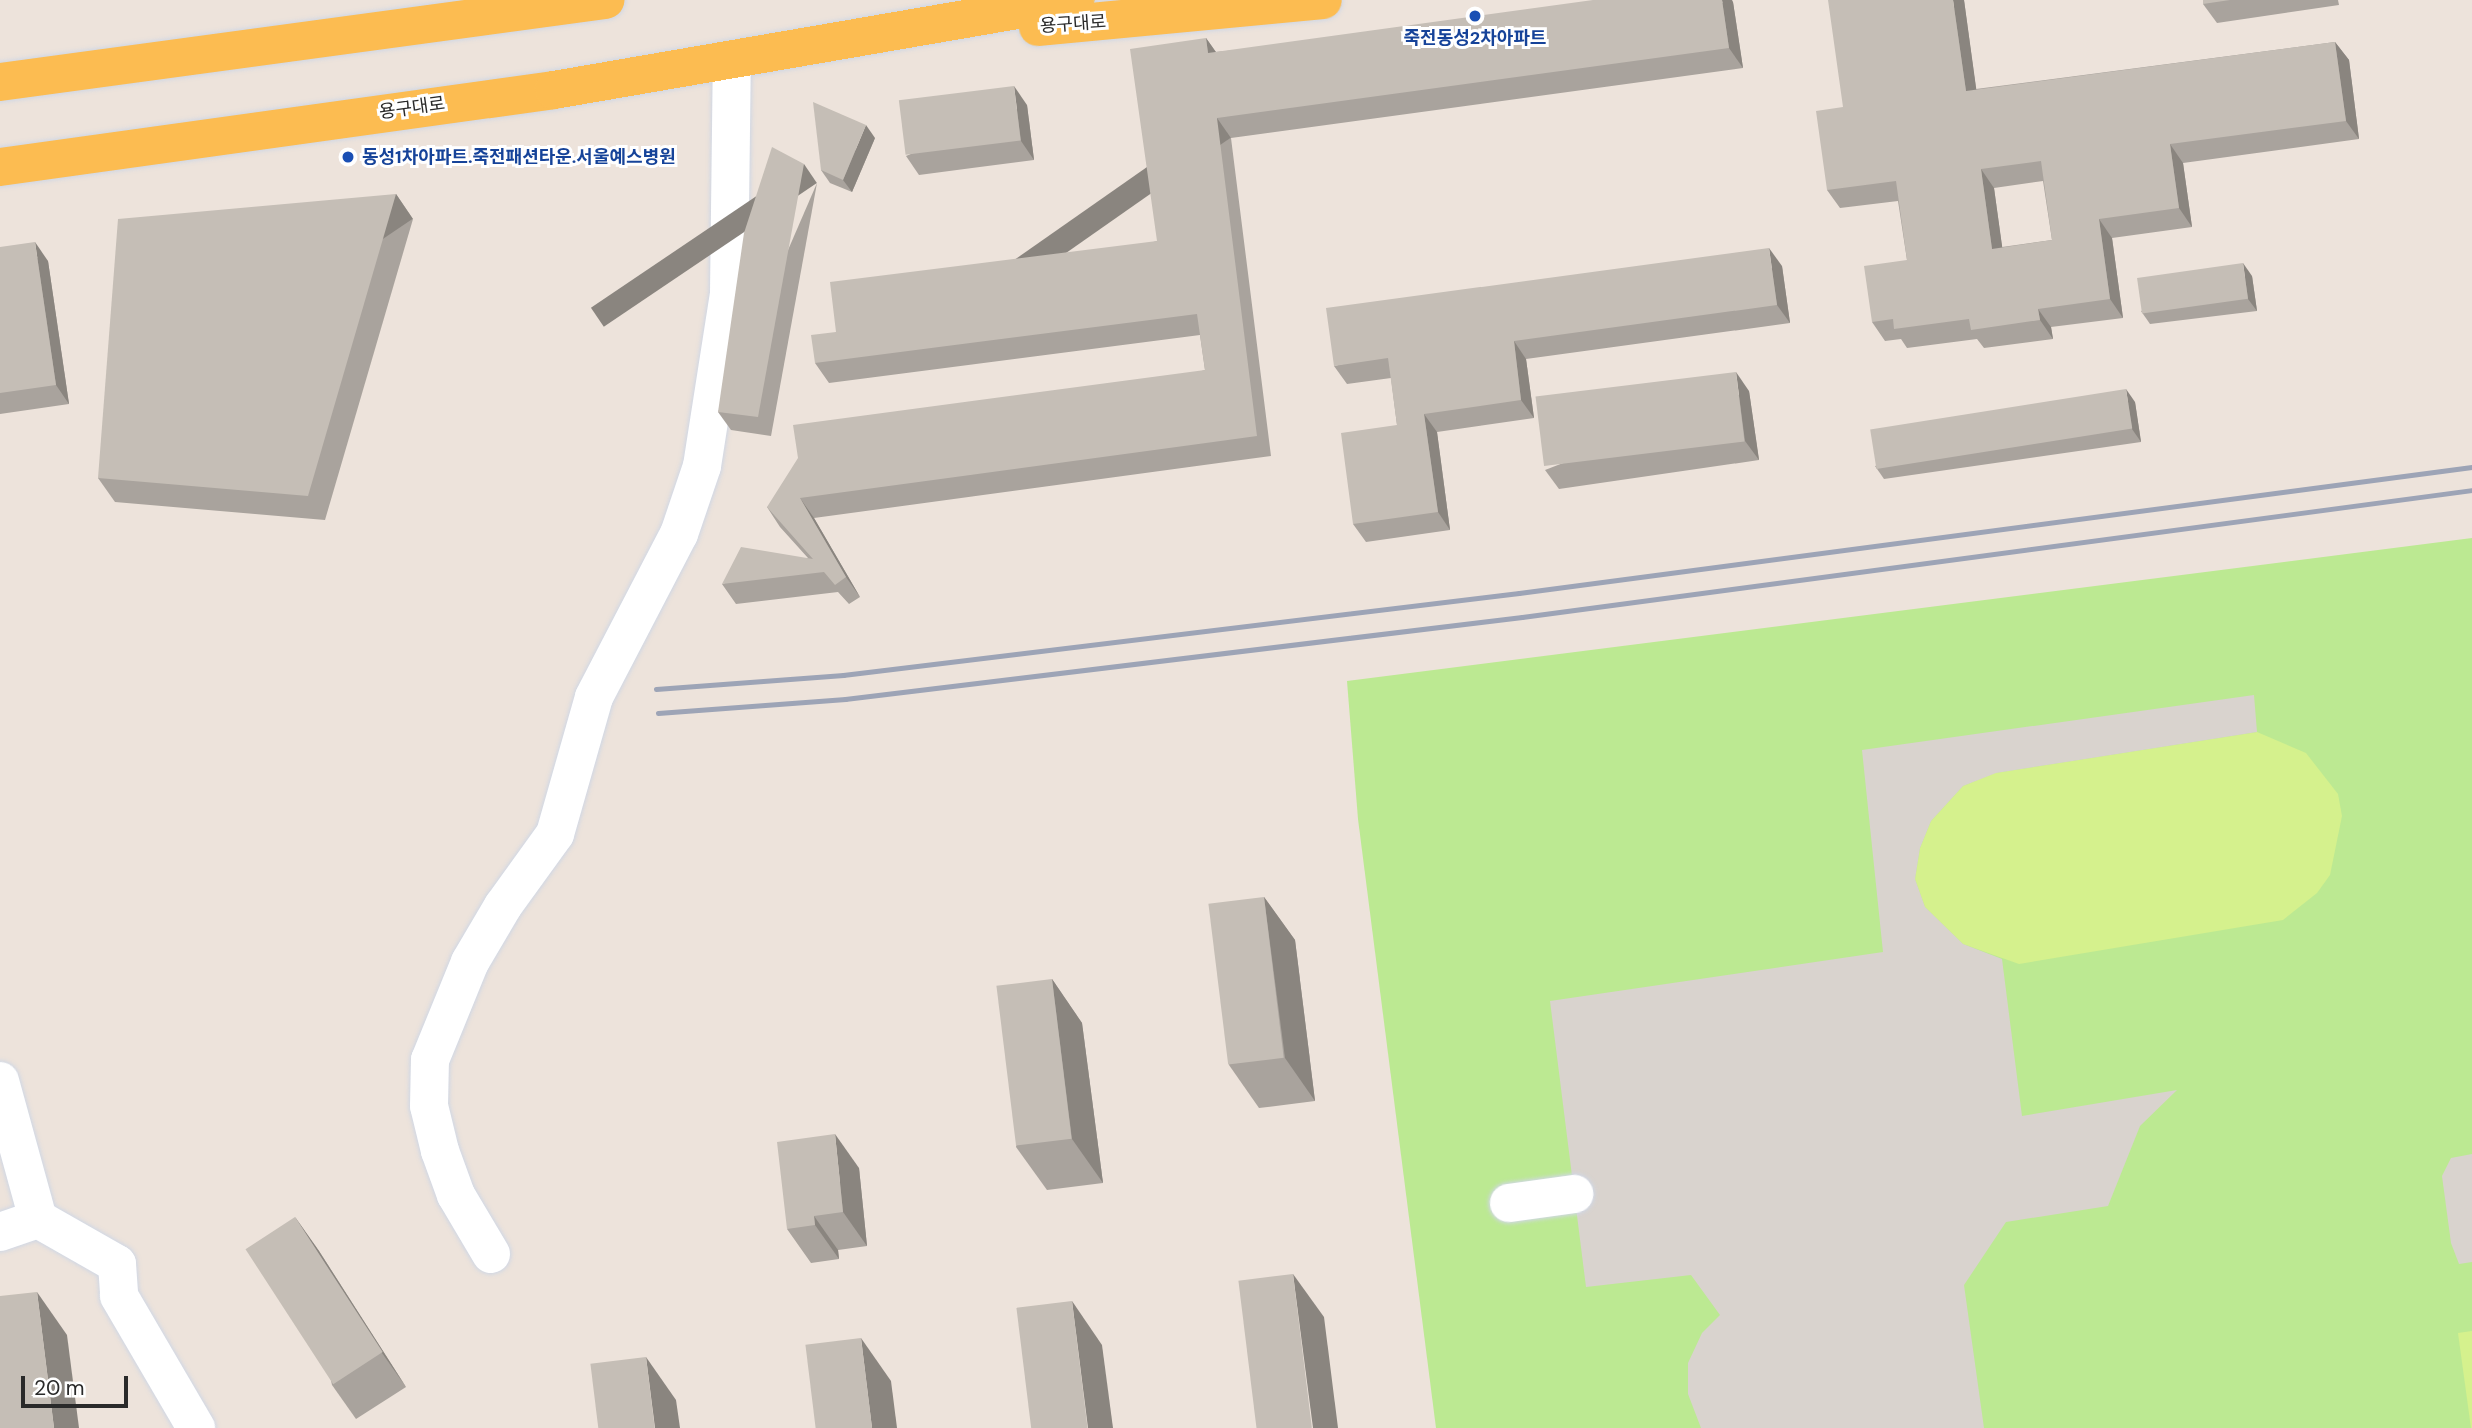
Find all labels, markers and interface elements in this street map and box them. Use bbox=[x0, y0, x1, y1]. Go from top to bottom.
marker: 죽전동성2차아파트 bbox=[1467, 8, 1483, 24]
street label: 용구대로 bbox=[1039, 11, 1107, 37]
place label: 죽전동성2차아파트 bbox=[1404, 27, 1546, 49]
street label: 용구대로 bbox=[378, 93, 446, 123]
place label: 동성1차아파트.죽전패션타운.서울예스병원 bbox=[362, 146, 676, 168]
marker: 동성1차아파트.죽전패션타운.서울예스병원 bbox=[340, 149, 356, 165]
scale bar bbox=[24, 1362, 131, 1406]
text: 20 m bbox=[34, 1374, 85, 1402]

